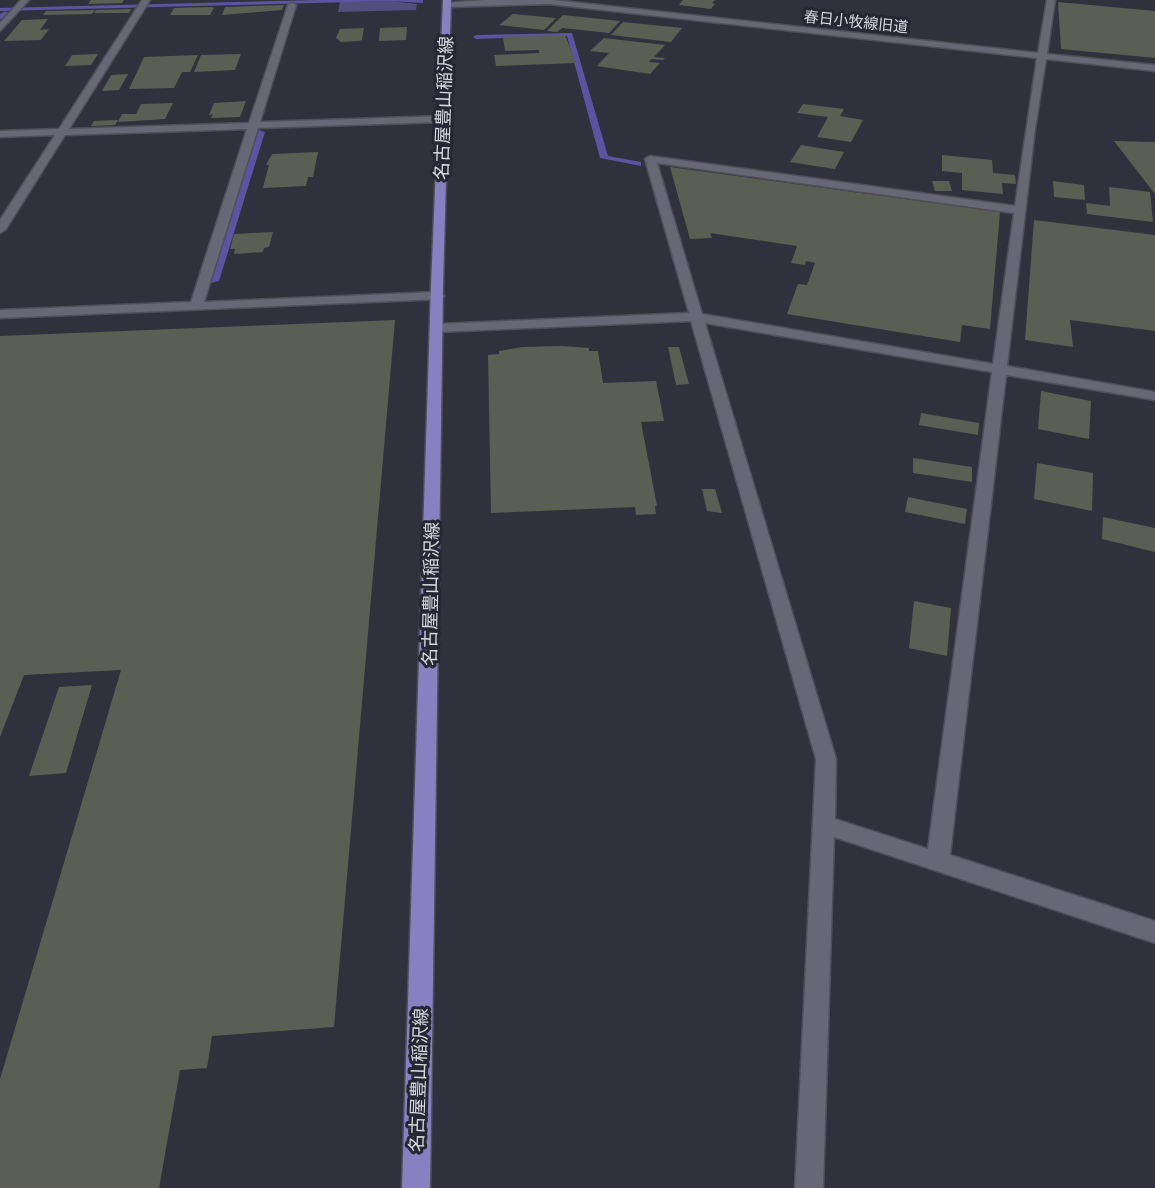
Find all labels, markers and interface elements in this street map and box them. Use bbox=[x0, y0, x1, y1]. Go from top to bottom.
street label: 春日小牧線旧道 bbox=[803, 8, 909, 36]
street label: 名古屋豊山稲沢線 bbox=[431, 36, 457, 180]
street label: 名古屋豊山稲沢線 bbox=[419, 522, 443, 666]
street label: 名古屋豊山稲沢線 bbox=[406, 1008, 432, 1152]

